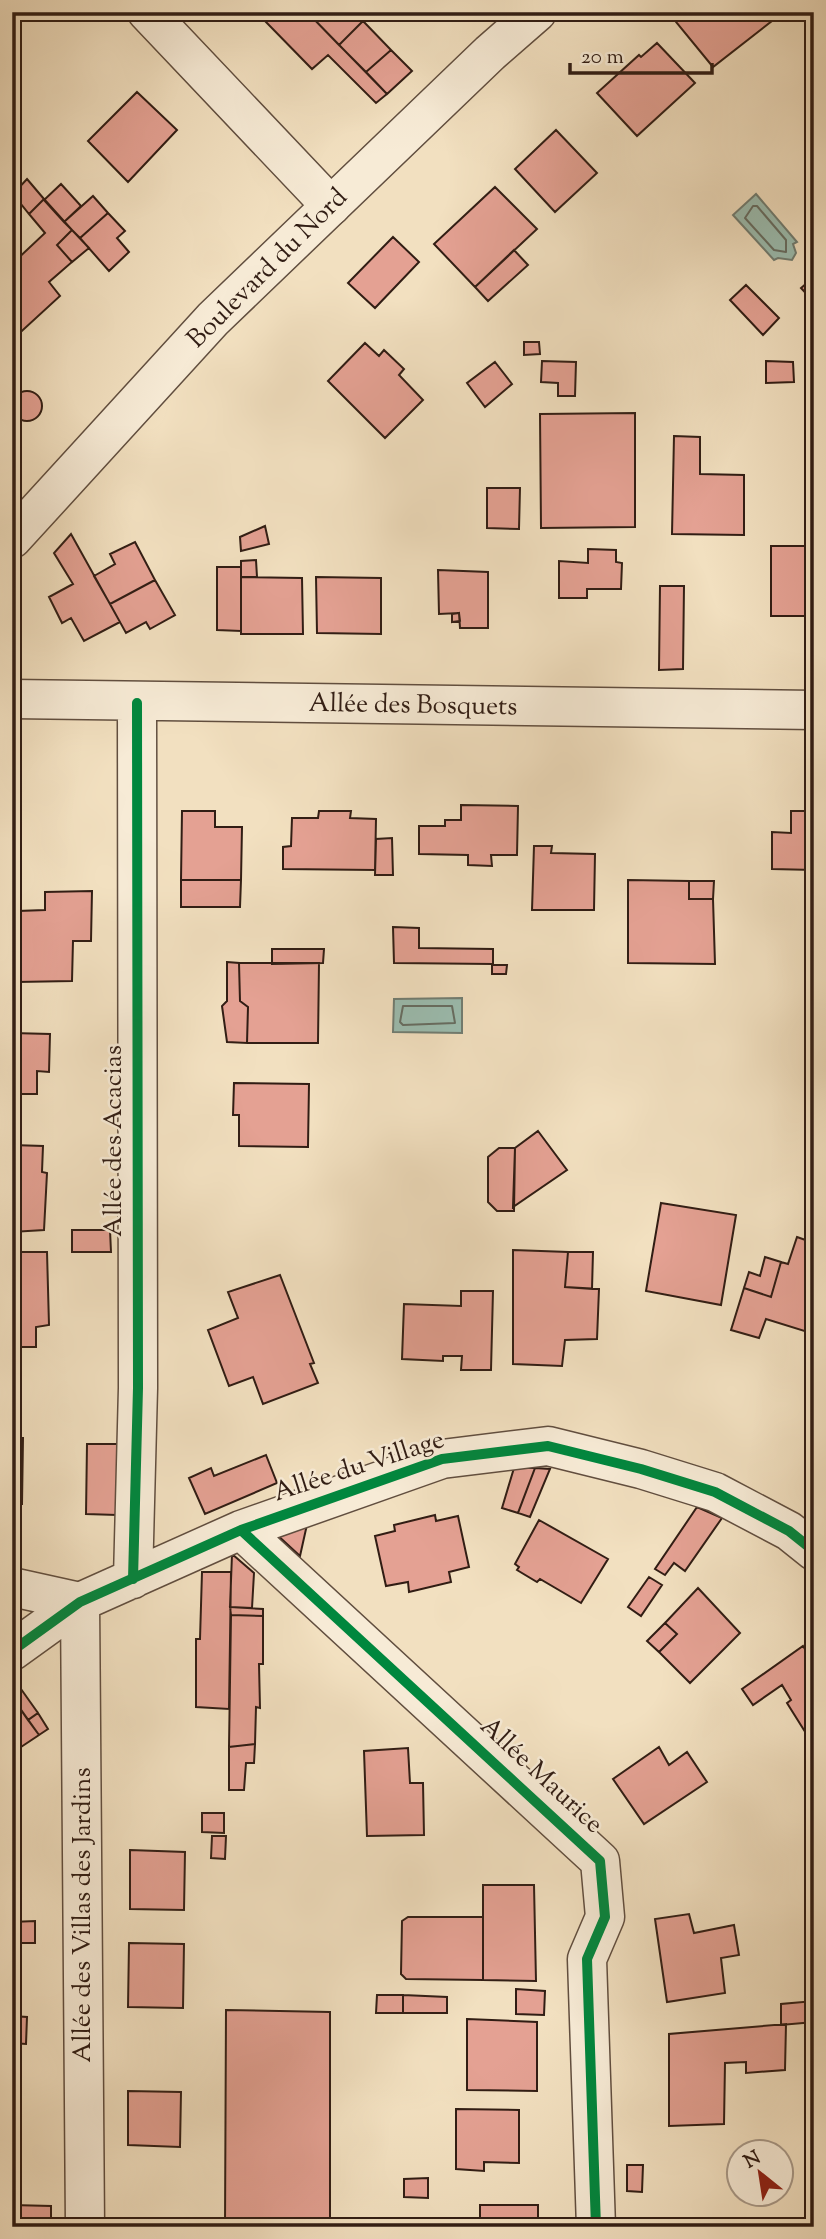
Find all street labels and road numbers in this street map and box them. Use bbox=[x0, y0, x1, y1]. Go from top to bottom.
street label: Boulevard du Nord bbox=[179, 180, 357, 358]
street label: Allée des Bosquets bbox=[308, 686, 518, 726]
street label: Allée des Acacias bbox=[96, 1045, 133, 1237]
street label: Allée du Village bbox=[269, 1422, 449, 1512]
street label: Allée Maurice bbox=[471, 1709, 611, 1843]
street label: Allée des Villas des Jardins bbox=[65, 1767, 102, 2063]

